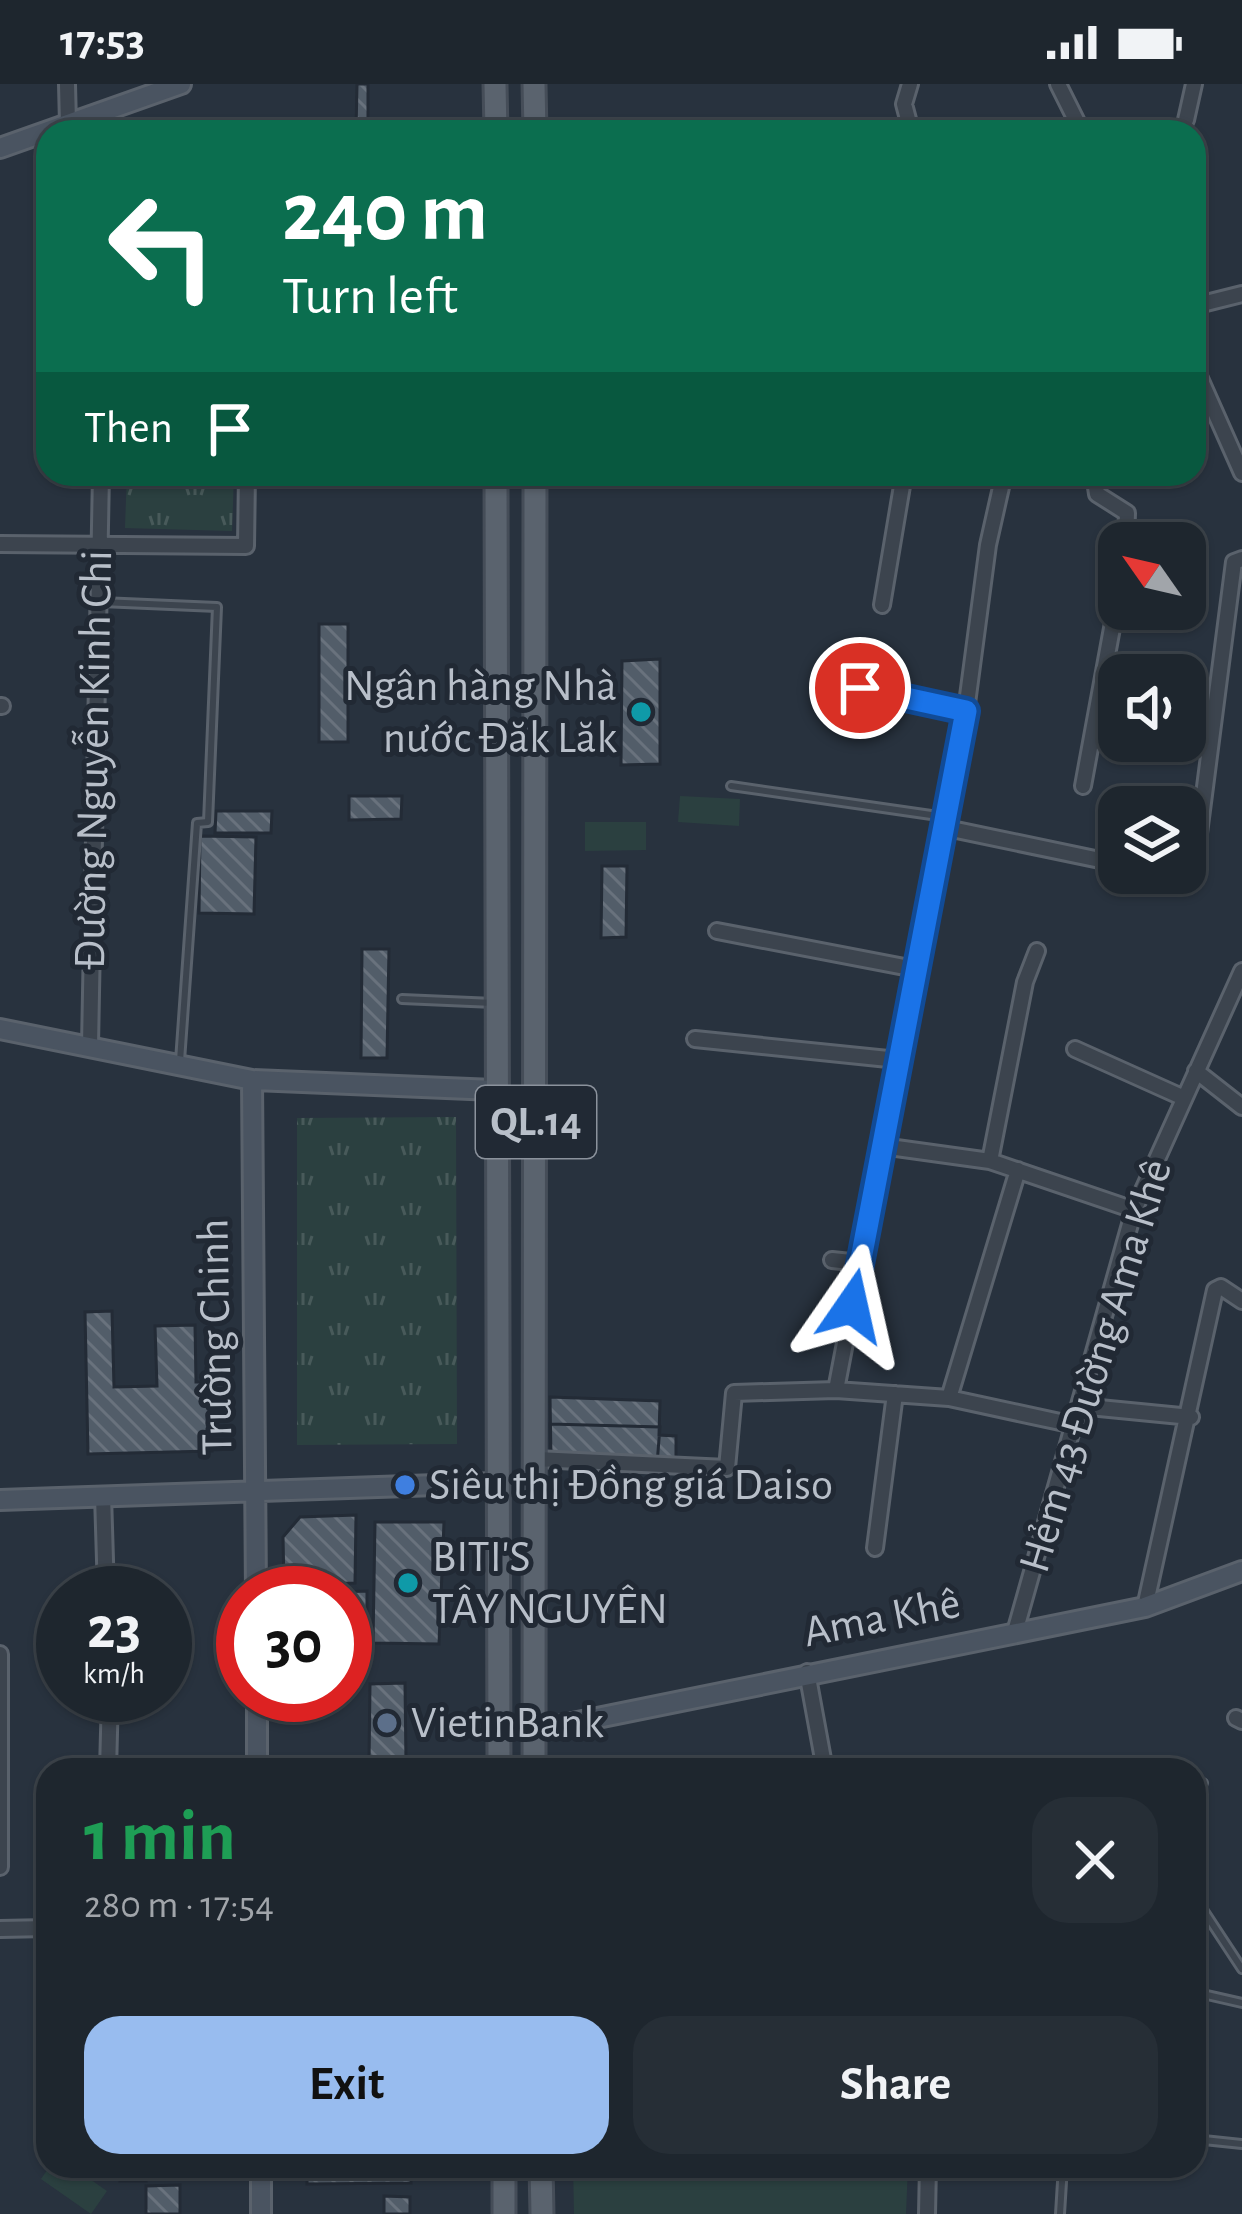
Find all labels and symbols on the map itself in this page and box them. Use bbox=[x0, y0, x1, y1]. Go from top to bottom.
north arrow bbox=[1098, 522, 1206, 630]
street label: Đường Nguyễn Kinh Chi bbox=[66, 550, 120, 970]
pin bbox=[809, 637, 911, 739]
place label: Ngân hàng Nhà nước Đăk Lăk bbox=[344, 664, 617, 761]
marker: Ngân hàng Nhà nước Đăk Lăk bbox=[628, 699, 654, 725]
road number: QL.14 bbox=[476, 1086, 596, 1158]
street label: Hẻm 43 Đường Ama Khê bbox=[1012, 1154, 1180, 1578]
street label: Trường Chinh bbox=[191, 1218, 241, 1456]
position arrow bbox=[789, 1243, 915, 1369]
place label: Siêu thị Đồng giá Daiso bbox=[429, 1463, 833, 1508]
marker: Siêu thị Đồng giá Daiso bbox=[392, 1472, 418, 1498]
place label: BITI'S TÂY NGUYÊN bbox=[432, 1535, 668, 1632]
speed limit sign: 30 bbox=[216, 1566, 372, 1722]
marker: BITI'S TÂY NGUYÊN bbox=[395, 1570, 421, 1596]
street label: Ama Khê bbox=[800, 1581, 964, 1655]
place label: VietinBank bbox=[411, 1701, 604, 1746]
marker: VietinBank bbox=[374, 1710, 400, 1736]

